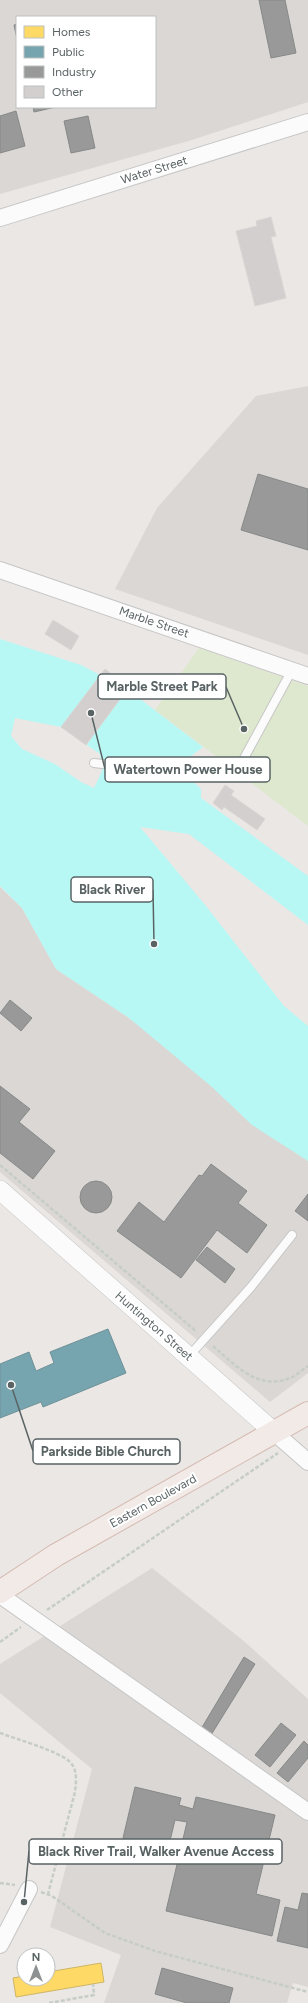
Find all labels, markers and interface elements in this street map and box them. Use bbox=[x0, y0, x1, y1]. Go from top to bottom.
legend bbox=[16, 16, 156, 108]
text: Homes bbox=[52, 25, 91, 39]
text: Public bbox=[52, 45, 85, 59]
text: Industry bbox=[52, 65, 97, 79]
text: Other bbox=[52, 85, 83, 99]
street label: Water Street bbox=[119, 153, 189, 187]
street label: Marble Street bbox=[117, 603, 191, 641]
callout: Marble Street Park bbox=[98, 674, 226, 699]
text: Marble Street Park bbox=[106, 679, 218, 694]
callout: Watertown Power House bbox=[105, 757, 270, 782]
text: Watertown Power House bbox=[114, 762, 262, 777]
callout: Black River bbox=[71, 877, 153, 902]
text: Black River bbox=[79, 882, 145, 897]
street label: Huntington Street bbox=[112, 1289, 196, 1364]
callout: Parkside Bible Church bbox=[33, 1439, 180, 1464]
text: Parkside Bible Church bbox=[41, 1444, 171, 1459]
street label: Eastern Boulevard bbox=[107, 1471, 199, 1531]
callout: Black River Trail, Walker Avenue Access bbox=[29, 1839, 282, 1864]
text: Black River Trail, Walker Avenue Access bbox=[38, 1844, 274, 1859]
north arrow bbox=[16, 1947, 56, 1987]
text: N bbox=[32, 1951, 40, 1964]

